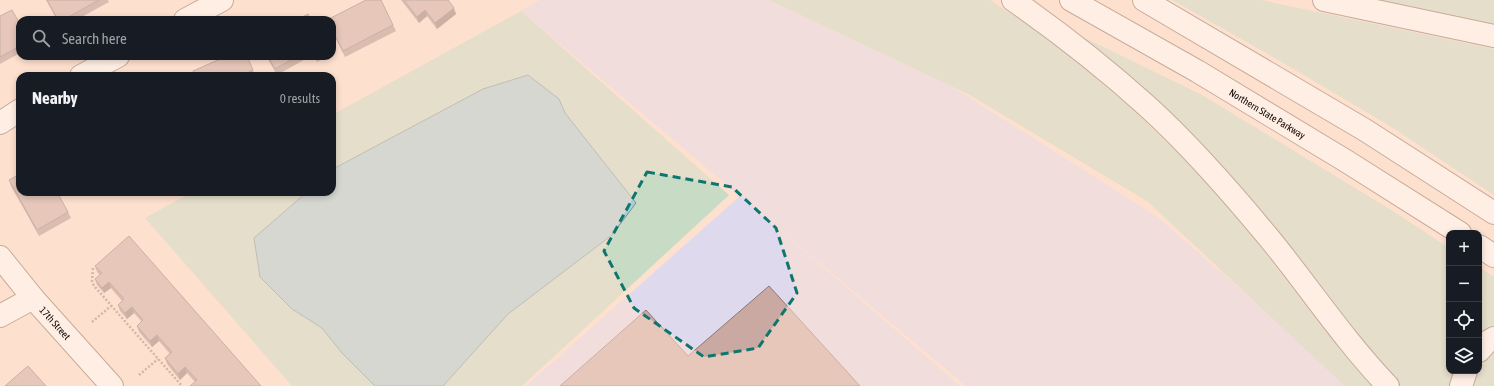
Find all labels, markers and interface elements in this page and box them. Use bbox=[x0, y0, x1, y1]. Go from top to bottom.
search box bbox=[16, 16, 336, 60]
icon: search bbox=[30, 27, 52, 49]
text: Search here bbox=[62, 30, 127, 47]
street label: Northern State Parkway bbox=[1227, 87, 1307, 141]
text: Nearby bbox=[32, 88, 78, 108]
text: 0 results bbox=[280, 91, 320, 106]
map controls bbox=[1446, 230, 1482, 374]
button: + bbox=[1446, 230, 1482, 266]
button: − bbox=[1446, 266, 1482, 302]
button: locate bbox=[1446, 302, 1482, 338]
street label: 17th Street bbox=[37, 304, 73, 342]
button: layers bbox=[1446, 338, 1482, 374]

